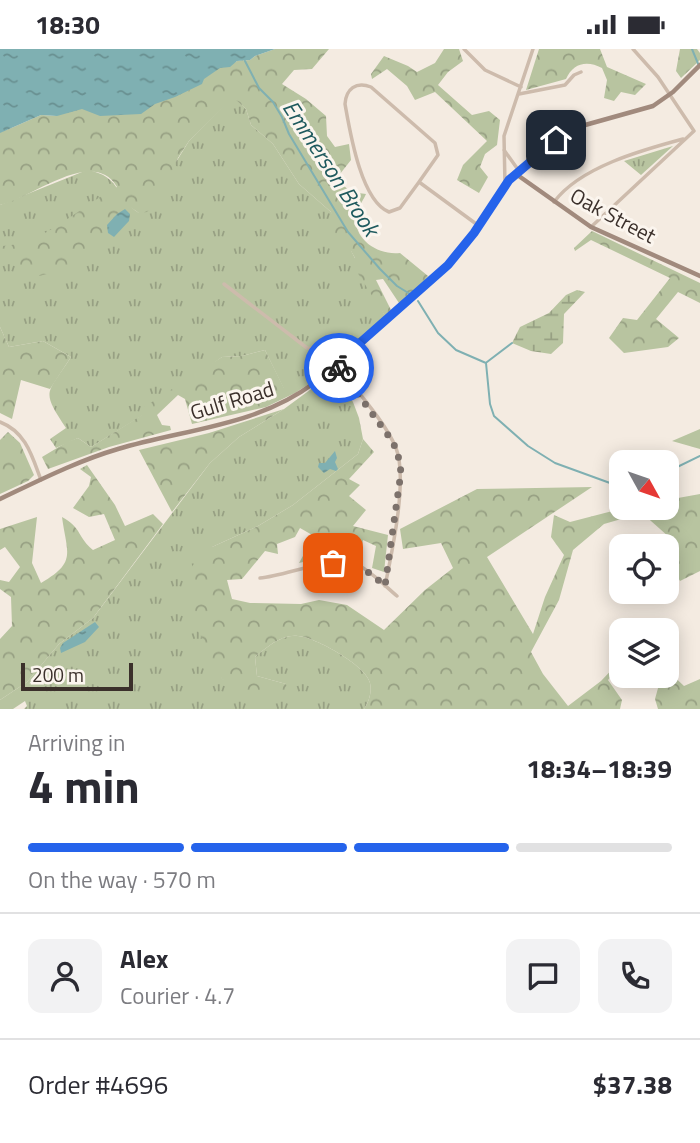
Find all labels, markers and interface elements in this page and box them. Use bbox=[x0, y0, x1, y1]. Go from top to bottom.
text: 18:30 bbox=[35, 5, 100, 44]
water label: Emmerson Brook bbox=[274, 93, 390, 245]
pin bbox=[526, 110, 586, 170]
icon: home bbox=[537, 121, 575, 159]
street label: Oak Street bbox=[565, 179, 663, 251]
courier bbox=[304, 333, 374, 403]
icon: bike bbox=[320, 349, 358, 387]
street label: Gulf Road bbox=[186, 372, 277, 428]
north arrow bbox=[609, 450, 679, 520]
map controls bbox=[609, 450, 679, 688]
pin bbox=[303, 533, 363, 593]
button: locate bbox=[609, 534, 679, 604]
icon: bag bbox=[314, 544, 352, 582]
button: layers bbox=[609, 618, 679, 688]
scale bar bbox=[21, 660, 133, 692]
text: 200 m bbox=[32, 660, 84, 689]
text: Arriving in bbox=[28, 725, 125, 760]
text: 18:34–18:39 bbox=[526, 749, 672, 788]
text: 4 min bbox=[28, 751, 140, 821]
text: On the way · 570 m bbox=[28, 862, 216, 897]
button: person bbox=[28, 939, 102, 1013]
text: Alex bbox=[120, 939, 168, 978]
button: chat bbox=[506, 939, 580, 1013]
button: phone bbox=[598, 939, 672, 1013]
text: Courier · 4.7 bbox=[120, 978, 235, 1013]
text: Order #4696 bbox=[28, 1065, 168, 1104]
text: $37.38 bbox=[593, 1065, 672, 1104]

